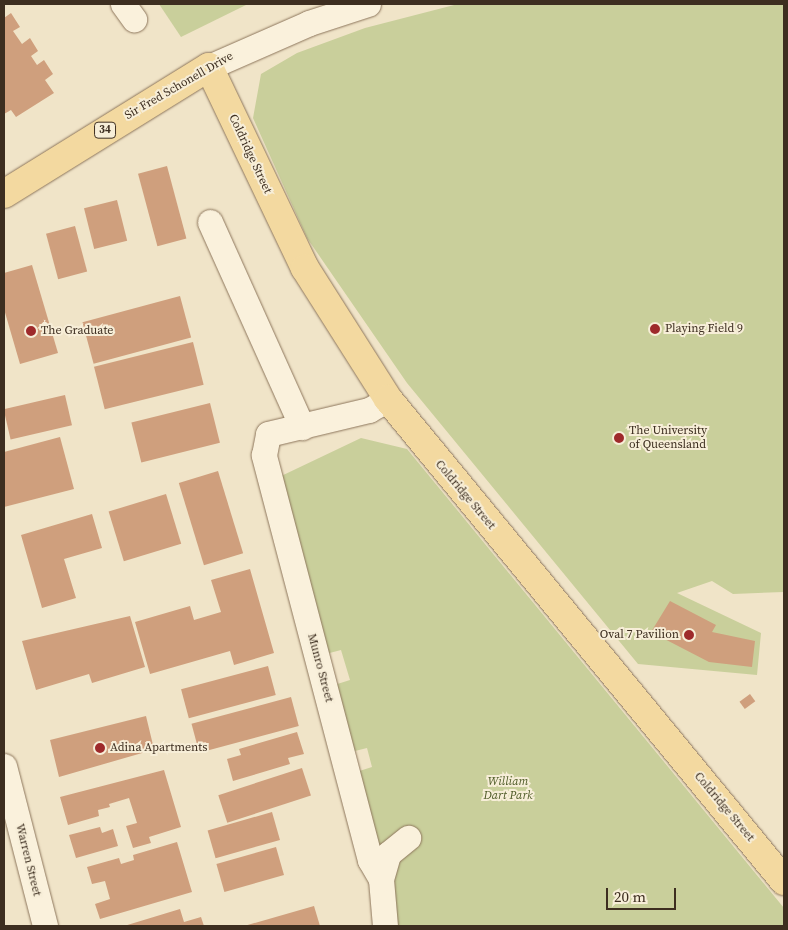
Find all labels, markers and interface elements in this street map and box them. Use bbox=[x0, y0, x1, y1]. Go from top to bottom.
street label: Sir Fred Schonell Drive bbox=[122, 49, 236, 123]
street label: Coldridge Street bbox=[225, 112, 275, 196]
road number: 34 bbox=[94, 122, 116, 138]
place label: Playing Field 9 bbox=[665, 322, 743, 336]
marker: Playing Field 9 bbox=[649, 323, 661, 335]
place label: The Graduate bbox=[41, 324, 113, 338]
marker: The Graduate bbox=[25, 325, 37, 337]
place label: The University of Queensland bbox=[629, 424, 707, 452]
marker: The University of Queensland bbox=[613, 432, 625, 444]
street label: Coldridge Street bbox=[432, 458, 498, 532]
place label: Oval 7 Pavilion bbox=[600, 628, 679, 642]
marker: Oval 7 Pavilion bbox=[683, 629, 695, 641]
street label: Munro Street bbox=[304, 632, 336, 704]
place label: Adina Apartments bbox=[110, 741, 207, 755]
marker: Adina Apartments bbox=[94, 742, 106, 754]
street label: Coldridge Street bbox=[691, 770, 757, 844]
park label: William Dart Park bbox=[483, 775, 533, 803]
street label: Warren Street bbox=[12, 822, 44, 898]
scale bar bbox=[608, 878, 678, 910]
text: 20 m bbox=[614, 886, 646, 907]

